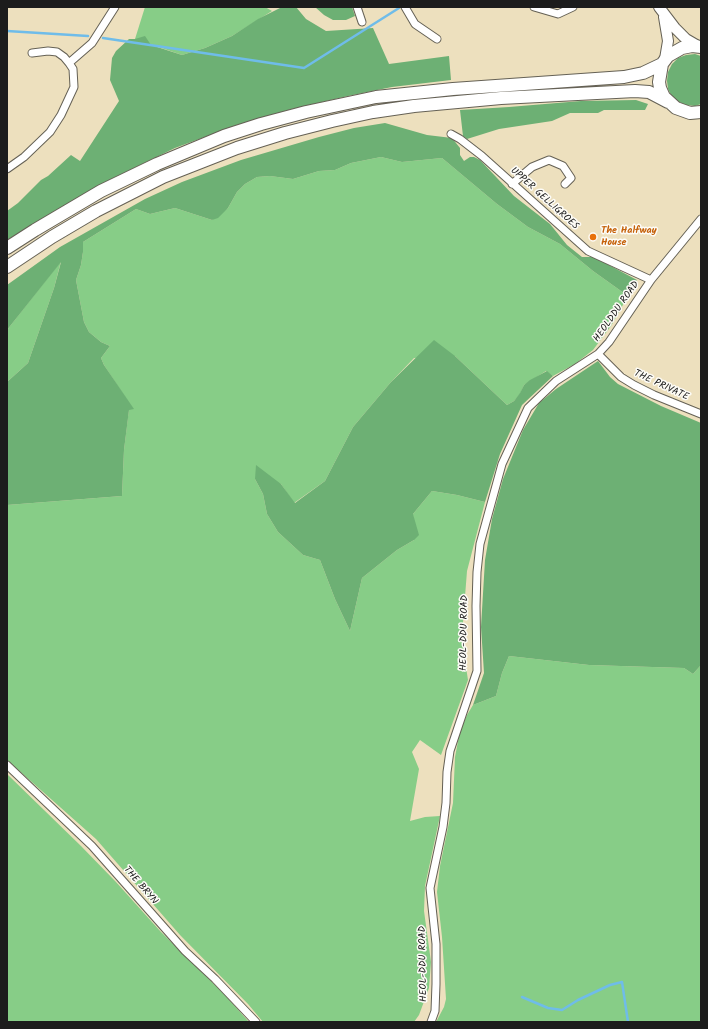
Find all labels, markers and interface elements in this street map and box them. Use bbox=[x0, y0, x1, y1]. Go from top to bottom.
street label: UPPER GELLIGROES bbox=[507, 165, 581, 233]
place label: The Halfway House bbox=[601, 225, 657, 248]
marker: The Halfway House bbox=[588, 232, 598, 242]
street label: HEOLDDU ROAD bbox=[592, 279, 642, 345]
street label: THE PRIVATE bbox=[632, 368, 690, 404]
street label: HEOL-DDU ROAD bbox=[458, 595, 472, 671]
street label: THE BRYN bbox=[120, 864, 160, 908]
street label: HEOL-DDU ROAD bbox=[417, 926, 431, 1002]

